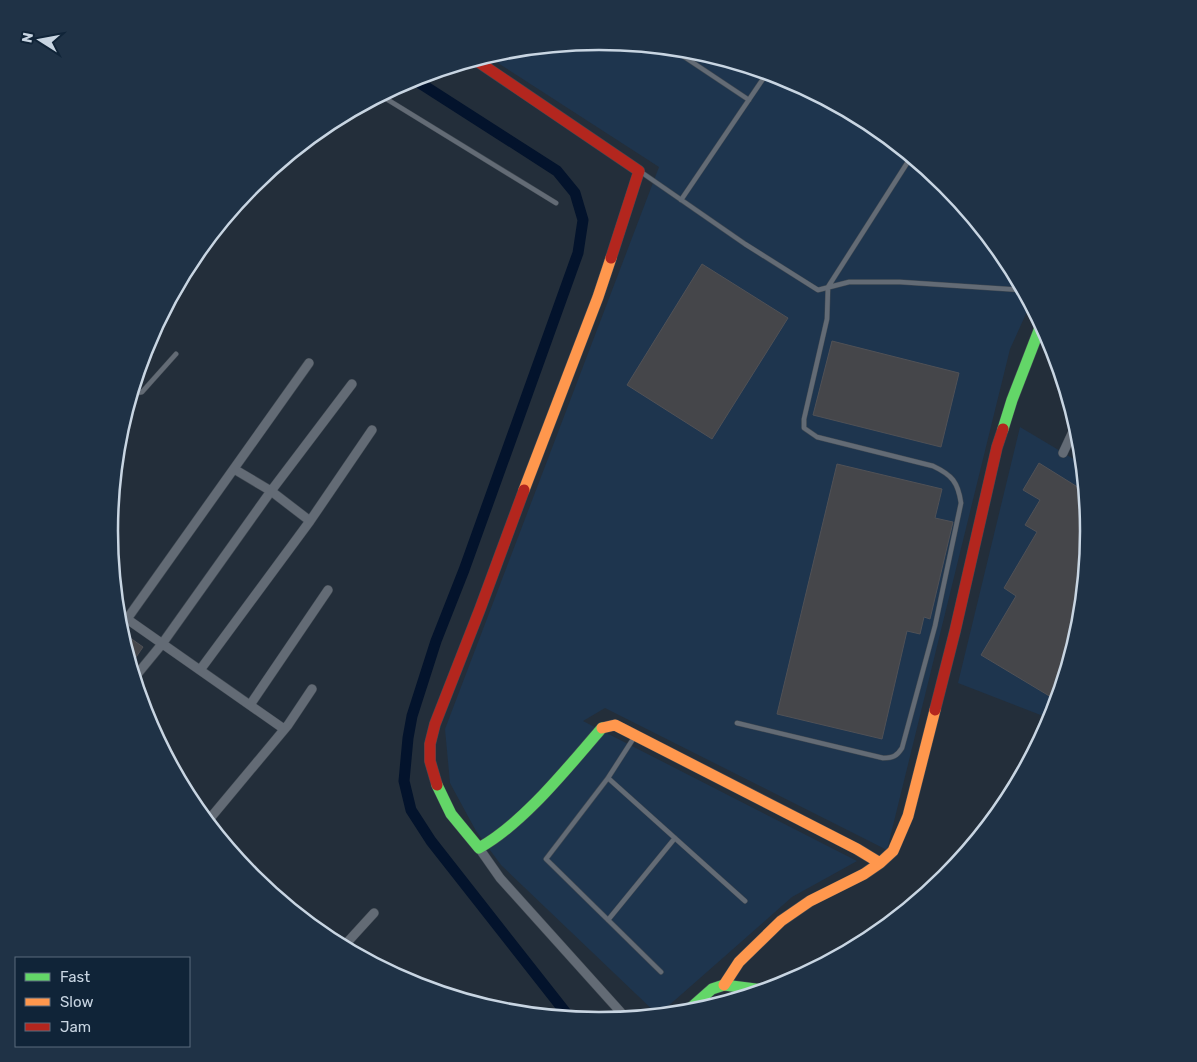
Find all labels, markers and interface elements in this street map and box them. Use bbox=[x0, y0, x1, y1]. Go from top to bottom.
north arrow bbox=[15, 15, 65, 65]
text: N bbox=[18, 31, 37, 44]
legend bbox=[15, 957, 190, 1047]
text: Fast bbox=[60, 968, 90, 986]
text: Slow bbox=[60, 993, 93, 1011]
text: Jam bbox=[60, 1018, 91, 1036]

